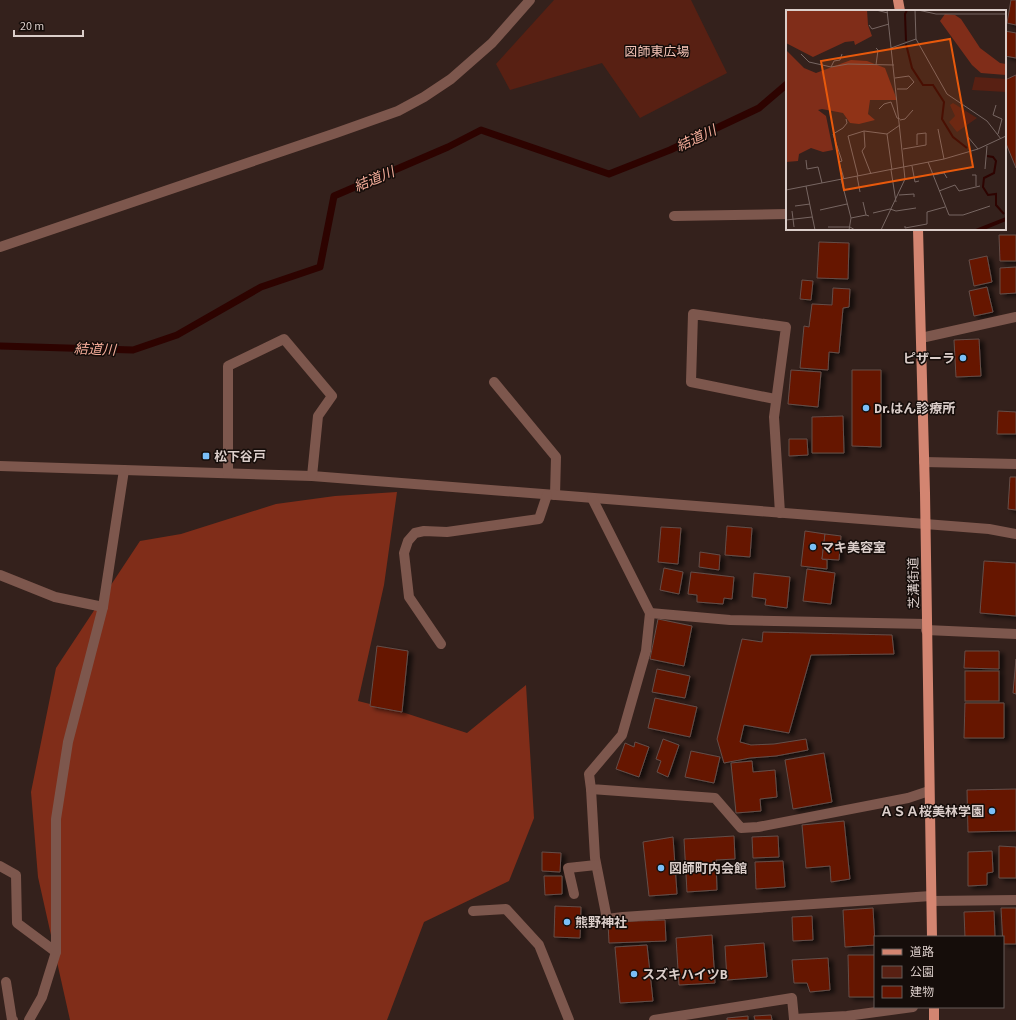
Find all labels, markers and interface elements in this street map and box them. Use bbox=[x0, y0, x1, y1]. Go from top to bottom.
inset map bbox=[786, 10, 1006, 230]
scale bar bbox=[14, 12, 83, 38]
text: 20 m bbox=[20, 18, 44, 35]
park label: 図師東広場 bbox=[624, 43, 690, 61]
water label: 結道川 bbox=[673, 120, 721, 157]
water label: 結道川 bbox=[351, 162, 399, 197]
water label: 結道川 bbox=[74, 339, 118, 361]
place label: ピザーラ bbox=[903, 350, 955, 368]
marker: ピザーラ bbox=[958, 353, 968, 363]
place label: Dr.はん診療所 bbox=[874, 400, 955, 418]
marker: Dr.はん診療所 bbox=[861, 403, 871, 413]
place label: 松下谷戸 bbox=[214, 448, 266, 466]
marker: 松下谷戸 bbox=[201, 451, 211, 461]
place label: マキ美容室 bbox=[821, 539, 886, 557]
marker: マキ美容室 bbox=[808, 542, 818, 552]
street label: 芝溝街道 bbox=[905, 557, 923, 609]
place label: ＡＳＡ桜美林学園 bbox=[880, 803, 984, 821]
marker: ＡＳＡ桜美林学園 bbox=[987, 806, 997, 816]
place label: 図師町内会館 bbox=[669, 860, 747, 878]
marker: 図師町内会館 bbox=[656, 863, 666, 873]
place label: 熊野神社 bbox=[575, 914, 627, 932]
marker: 熊野神社 bbox=[562, 917, 572, 927]
legend bbox=[874, 936, 1004, 1008]
text: 道路 bbox=[910, 944, 934, 961]
text: 公園 bbox=[910, 964, 934, 981]
place label: スズキハイツB bbox=[642, 966, 728, 984]
marker: スズキハイツB bbox=[629, 969, 639, 979]
text: 建物 bbox=[910, 984, 934, 1001]

